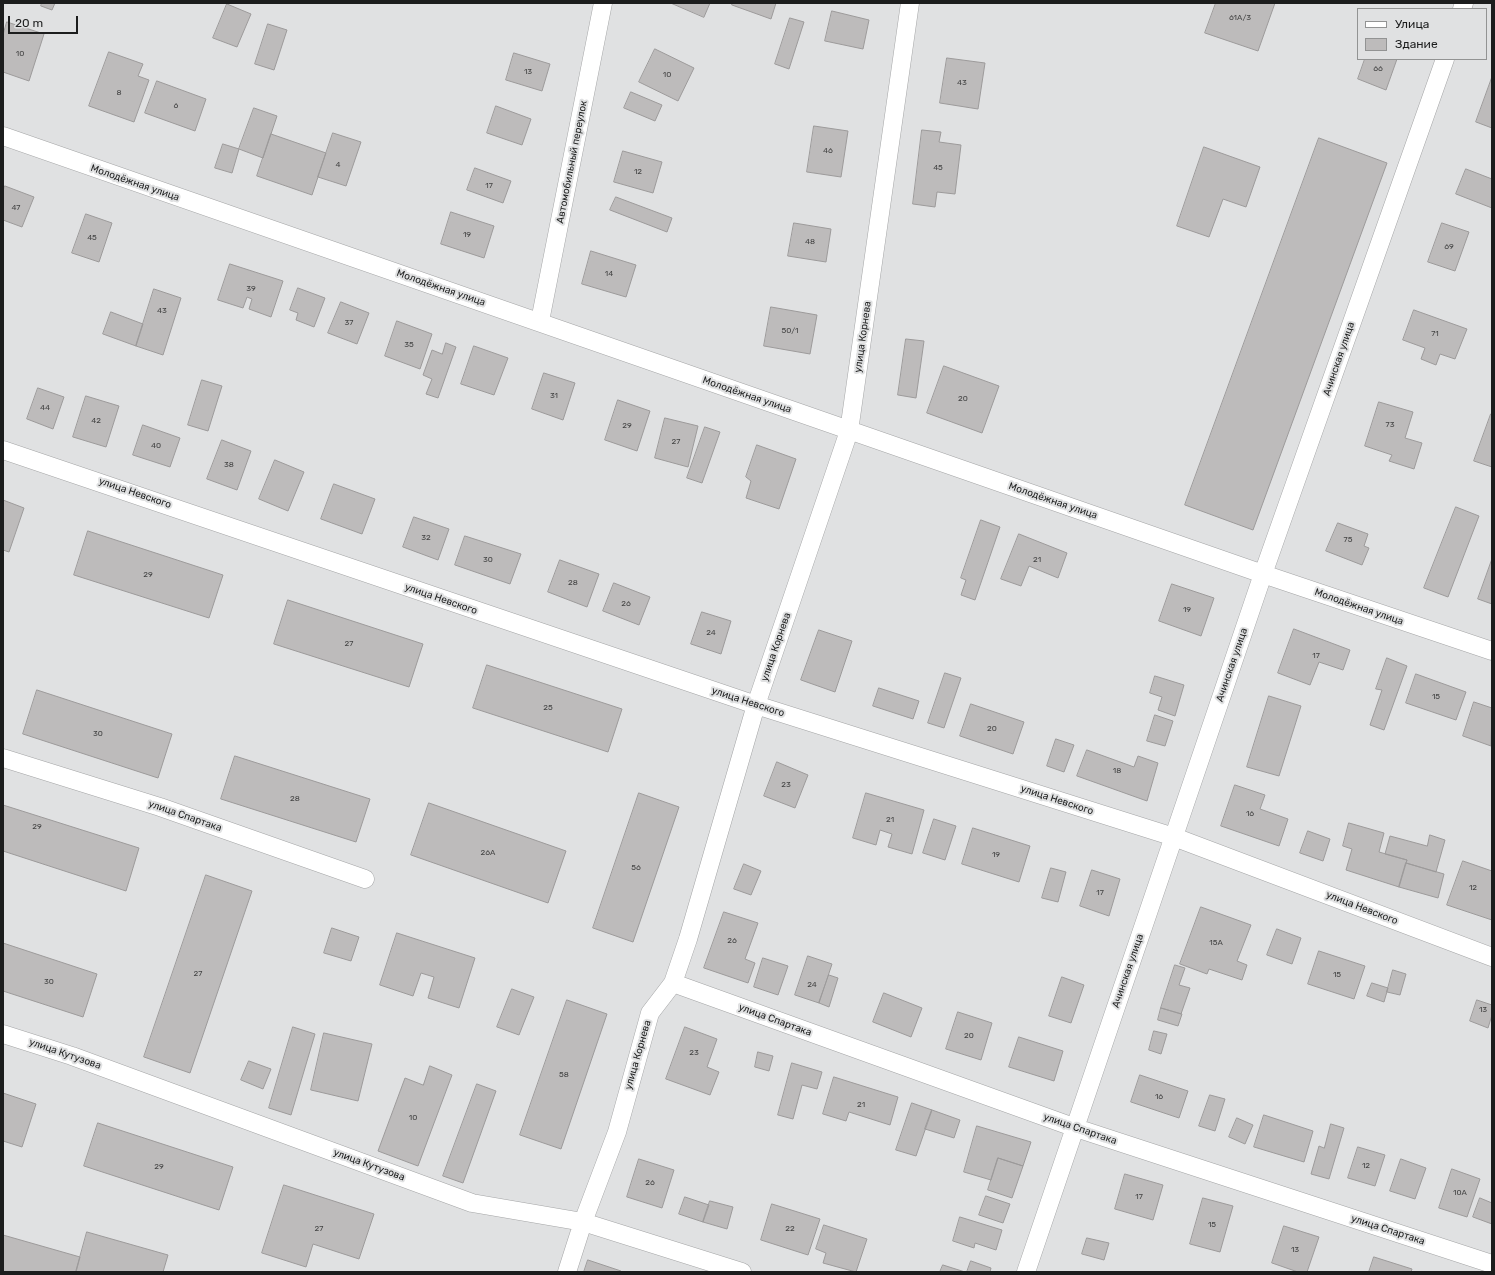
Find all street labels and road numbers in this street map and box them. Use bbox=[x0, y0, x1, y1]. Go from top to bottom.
street label: Автомобильный переулок bbox=[554, 99, 590, 225]
street label: Молодёжная улица bbox=[89, 162, 181, 204]
street label: Молодёжная улица bbox=[395, 267, 487, 309]
street label: улица Корнева bbox=[852, 301, 874, 373]
street label: Ачинская улица bbox=[1321, 320, 1357, 398]
street label: Молодёжная улица bbox=[701, 374, 793, 416]
street label: улица Невского bbox=[97, 475, 173, 511]
street label: Молодёжная улица bbox=[1007, 480, 1099, 522]
street label: улица Невского bbox=[403, 581, 479, 617]
street label: Молодёжная улица bbox=[1313, 586, 1405, 628]
street label: улица Корнева bbox=[759, 611, 793, 683]
street label: Ачинская улица bbox=[1214, 626, 1250, 704]
street label: улица Невского bbox=[710, 685, 786, 719]
street label: улица Невского bbox=[1019, 783, 1095, 817]
street label: улица Спартака bbox=[147, 798, 223, 834]
street label: улица Невского bbox=[1324, 889, 1400, 927]
street label: Ачинская улица bbox=[1110, 932, 1146, 1010]
street label: улица Спартака bbox=[737, 1001, 813, 1039]
street label: улица Корнева bbox=[622, 1019, 654, 1091]
street label: улица Кутузова bbox=[28, 1036, 102, 1072]
street label: улица Спартака bbox=[1042, 1111, 1118, 1147]
street label: улица Кутузова bbox=[332, 1147, 406, 1183]
street label: улица Спартака bbox=[1350, 1212, 1426, 1248]

